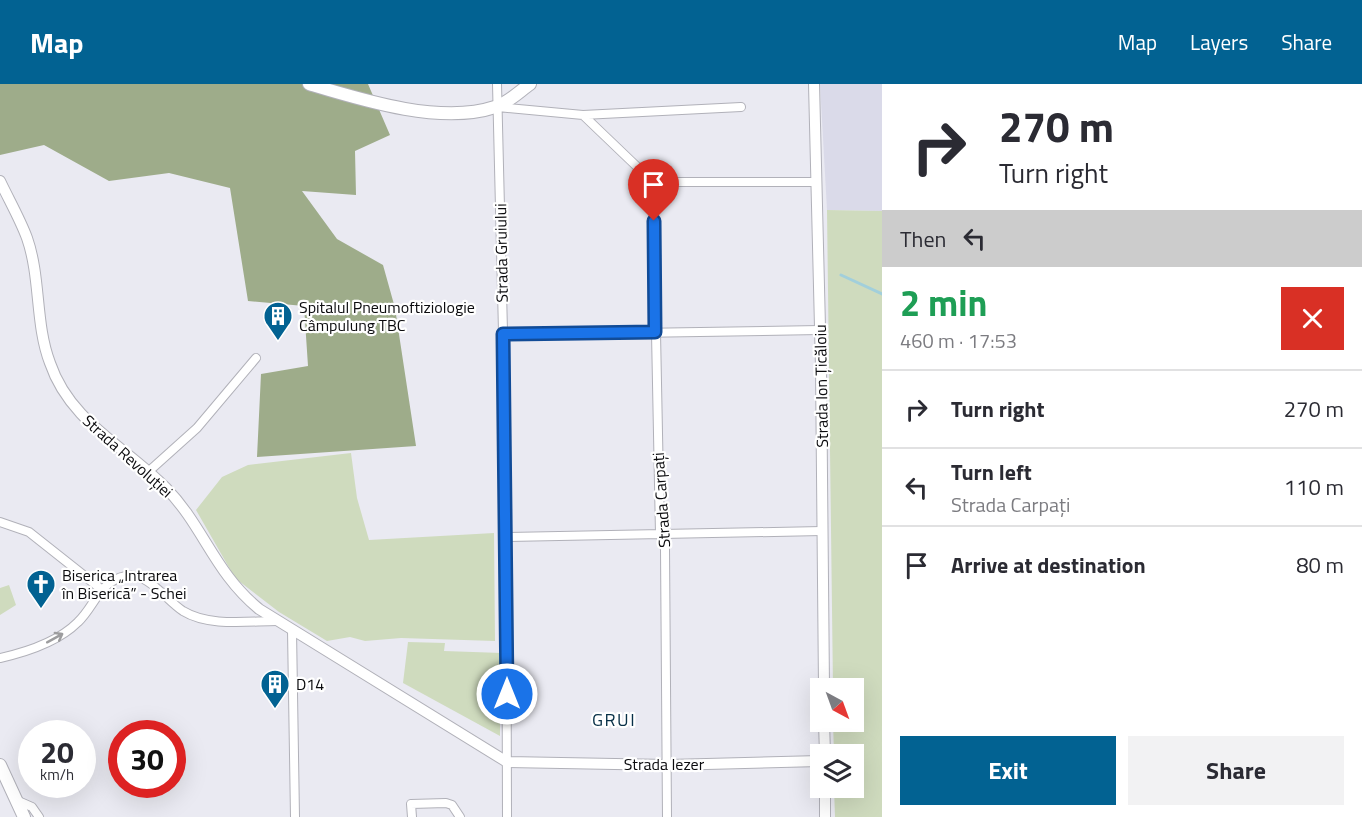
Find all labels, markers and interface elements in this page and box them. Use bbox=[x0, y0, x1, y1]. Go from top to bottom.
text: Map bbox=[30, 21, 84, 64]
text: Map bbox=[1118, 26, 1157, 58]
text: Layers bbox=[1190, 26, 1248, 58]
text: Share bbox=[1281, 26, 1332, 58]
text: 270 m bbox=[999, 94, 1114, 158]
icon: right bbox=[900, 108, 978, 186]
text: Turn right bbox=[999, 152, 1108, 193]
pin bbox=[628, 159, 679, 221]
icon: arrive bbox=[637, 168, 670, 201]
street label: Strada Gruiului bbox=[488, 203, 514, 303]
text: Then bbox=[900, 222, 946, 256]
icon: left bbox=[958, 222, 991, 255]
text: 2 min bbox=[900, 275, 987, 330]
button: close bbox=[1281, 287, 1344, 350]
place label: Spitalul Pneumoftiziologie Câmpulung TBC bbox=[299, 295, 475, 337]
building icon: Spitalul Pneumoftiziologie Câmpulung TBC bbox=[262, 300, 294, 342]
street label: Strada Ion Țicăloiu bbox=[808, 324, 834, 448]
text: 460 m · 17:53 bbox=[900, 325, 1017, 356]
text: Turn right bbox=[951, 392, 1045, 426]
text: 270 m bbox=[1284, 392, 1344, 426]
icon: right bbox=[900, 393, 933, 426]
street label: Strada Revoluției bbox=[78, 409, 178, 503]
street label: Strada Carpați bbox=[646, 452, 676, 548]
text: Turn left bbox=[951, 455, 1032, 489]
text: 110 m bbox=[1284, 470, 1344, 504]
icon: left bbox=[900, 471, 933, 504]
text: Strada Carpați bbox=[951, 489, 1070, 520]
text: Arrive at destination bbox=[951, 548, 1146, 582]
text: 80 m bbox=[1296, 548, 1344, 582]
icon: arrive bbox=[900, 549, 933, 582]
place label: Biserica „Intrarea în Biserică” - Schei bbox=[61, 563, 186, 605]
church icon: Biserica „Intrarea în Biserică” - Schei bbox=[25, 568, 57, 610]
one-way arrow bbox=[46, 632, 63, 644]
position arrow bbox=[475, 662, 539, 726]
building icon: D14 bbox=[259, 668, 291, 710]
place label: D14 bbox=[296, 672, 324, 696]
north arrow bbox=[810, 678, 864, 732]
map controls bbox=[810, 678, 864, 798]
district label: GRUI bbox=[592, 706, 636, 733]
speed limit sign: 30 bbox=[108, 720, 186, 798]
text: 20 bbox=[40, 729, 74, 775]
button: Exit bbox=[900, 736, 1116, 805]
button: Share bbox=[1128, 736, 1344, 805]
button: layers bbox=[810, 744, 864, 798]
street label: Strada Iezer bbox=[624, 752, 705, 776]
text: km/h bbox=[40, 763, 74, 786]

